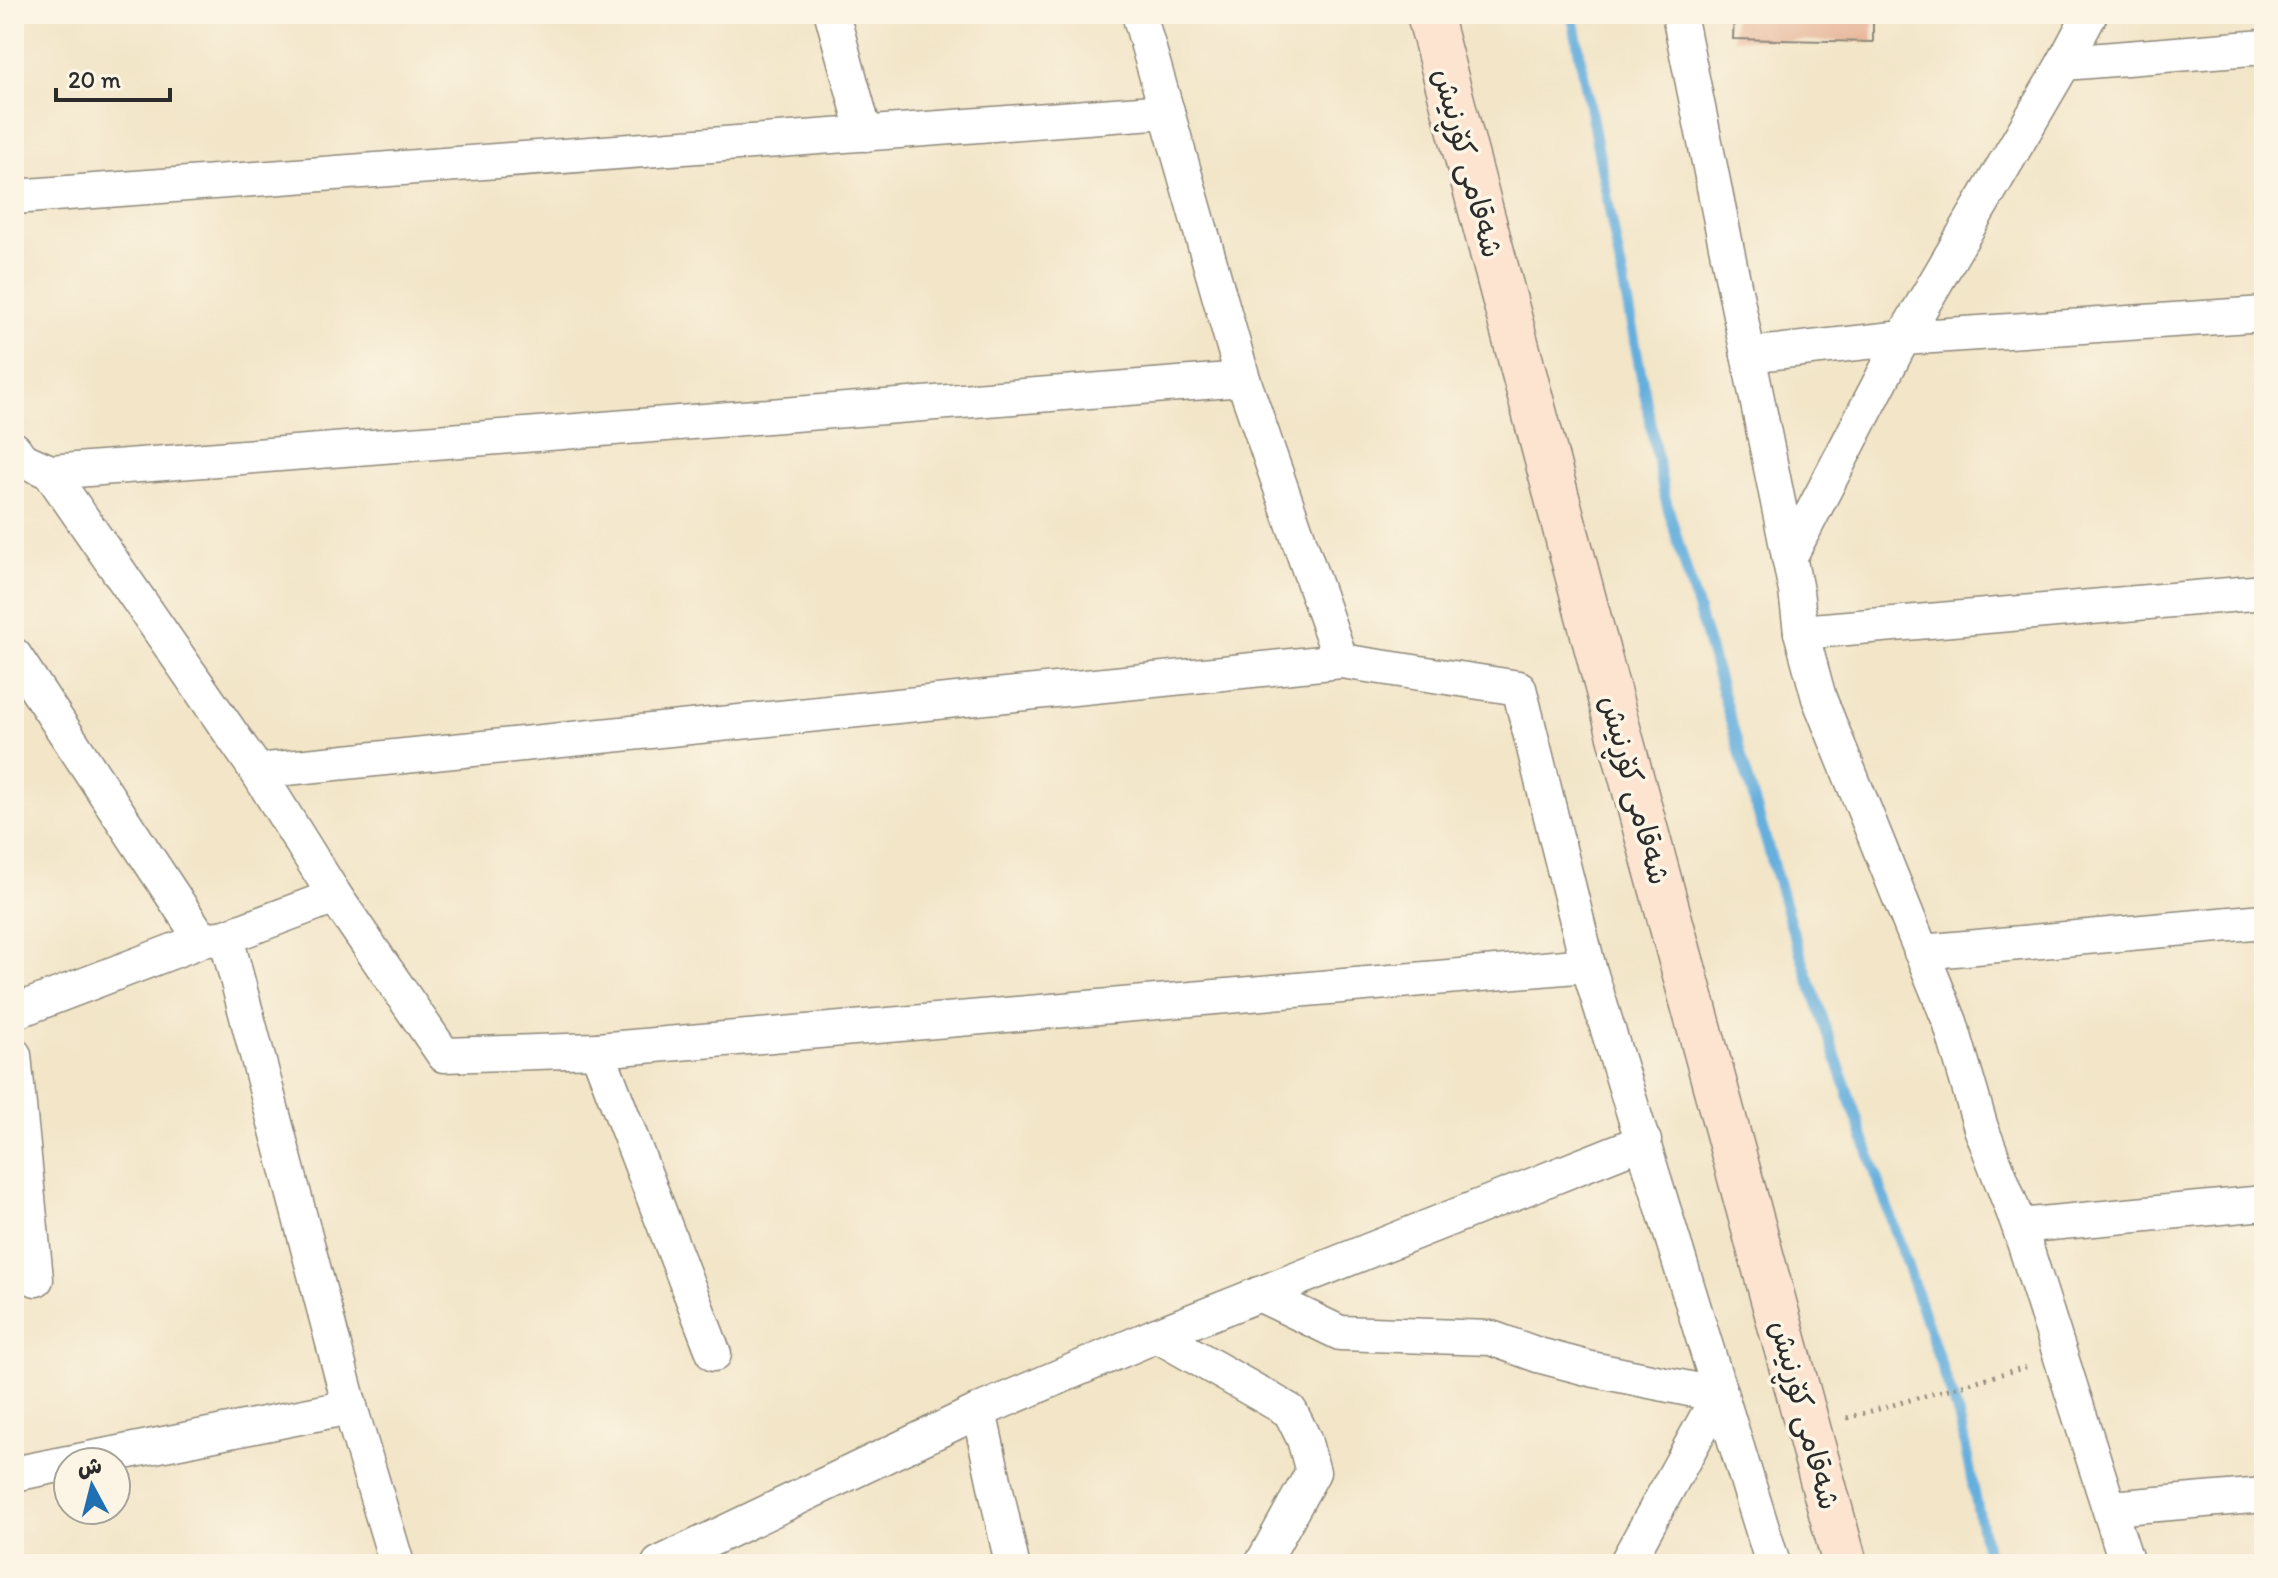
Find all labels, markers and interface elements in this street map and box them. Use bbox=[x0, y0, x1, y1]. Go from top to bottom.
scale bar bbox=[56, 52, 170, 102]
street label: شەقامی کۆڕنیش bbox=[1419, 64, 1512, 264]
text: 20 m bbox=[68, 65, 121, 94]
street label: شەقامی کۆڕنیش bbox=[1586, 691, 1679, 891]
street label: شەقامی کۆڕنیش bbox=[1756, 1316, 1849, 1516]
north arrow bbox=[52, 1446, 132, 1526]
text: ش bbox=[76, 1452, 103, 1482]

